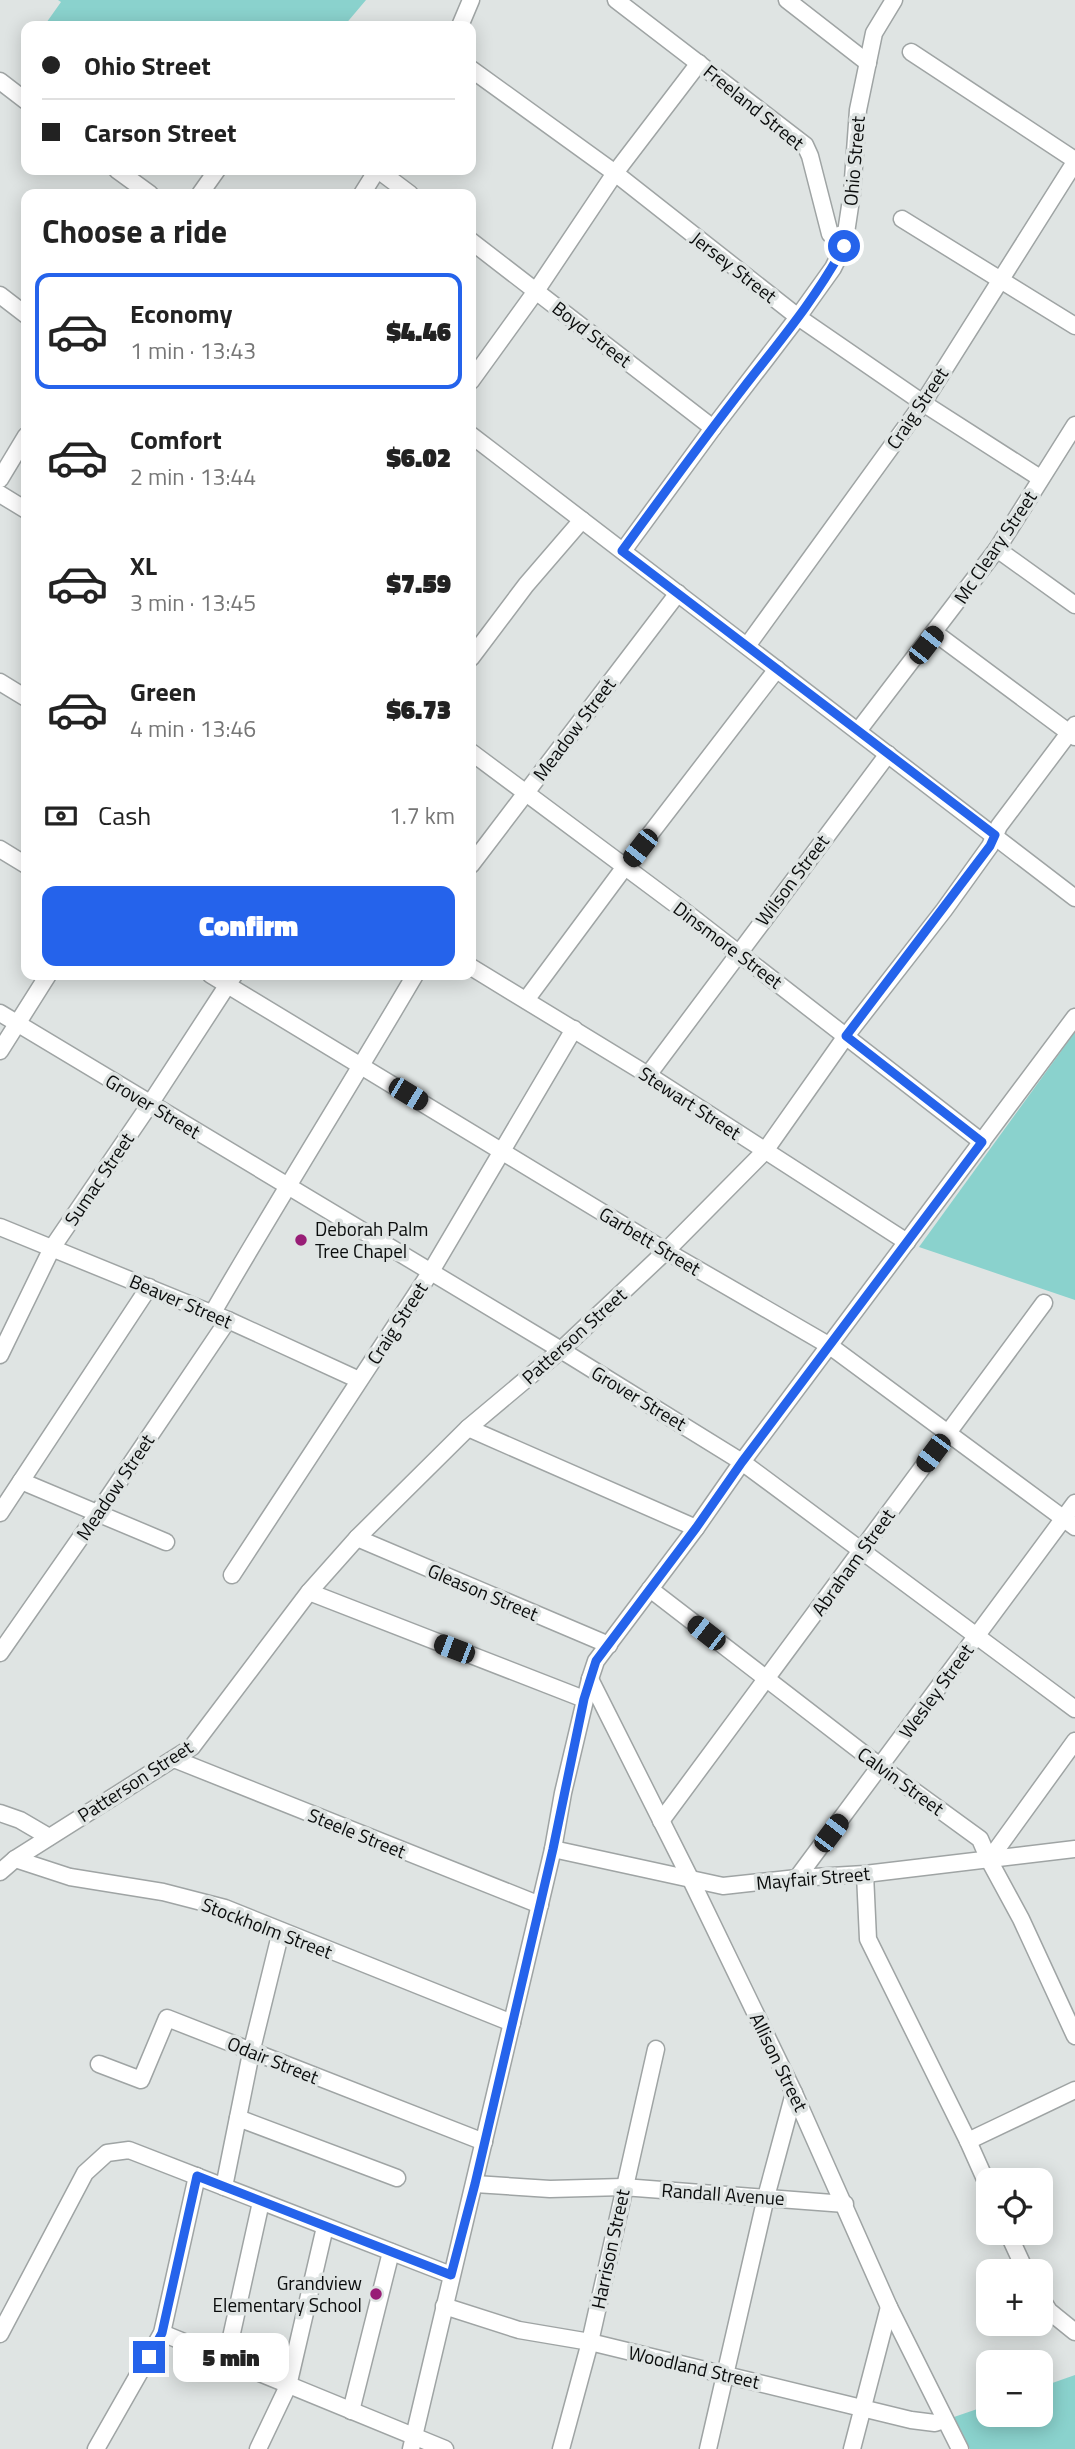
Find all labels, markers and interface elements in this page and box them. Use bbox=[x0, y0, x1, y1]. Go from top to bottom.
text: Ohio Street bbox=[84, 46, 211, 85]
street label: Freeland Street bbox=[698, 57, 811, 157]
text: Carson Street bbox=[84, 113, 236, 152]
street label: Ohio Street bbox=[835, 114, 872, 207]
text: Choose a ride bbox=[42, 207, 227, 255]
street label: Jersey Street bbox=[685, 224, 784, 310]
route start bbox=[828, 230, 860, 262]
street label: Boyd Street bbox=[546, 293, 638, 374]
text: Economy bbox=[130, 294, 232, 333]
icon: car bbox=[46, 300, 109, 363]
text: $4.46 bbox=[386, 312, 451, 351]
text: 1 min · 13:43 bbox=[130, 333, 256, 368]
street label: Craig Street bbox=[878, 361, 955, 455]
text: Comfort bbox=[130, 420, 222, 459]
icon: car bbox=[46, 426, 109, 489]
text: $6.02 bbox=[386, 438, 451, 477]
text: 2 min · 13:44 bbox=[130, 459, 256, 494]
street label: Mc Cleary Street bbox=[946, 484, 1043, 609]
text: XL bbox=[130, 546, 157, 585]
icon: car bbox=[46, 552, 109, 615]
text: $7.59 bbox=[386, 564, 451, 603]
text: 3 min · 13:45 bbox=[130, 585, 256, 620]
car bbox=[905, 622, 948, 668]
street label: Meadow Street bbox=[525, 671, 622, 786]
text: Green bbox=[130, 672, 196, 711]
icon: car bbox=[46, 678, 109, 741]
text: $6.73 bbox=[386, 690, 451, 729]
text: 4 min · 13:46 bbox=[130, 711, 256, 746]
text: Cash bbox=[98, 796, 151, 835]
icon: cash bbox=[42, 797, 80, 835]
text: 1.7 km bbox=[389, 798, 455, 833]
car bbox=[619, 825, 662, 871]
street label: Wilson Street bbox=[748, 828, 836, 931]
button: Confirm bbox=[42, 886, 455, 966]
street label: Dinsmore Street bbox=[667, 894, 789, 996]
street label: Stewart Street bbox=[633, 1059, 747, 1147]
street label: Grover Street bbox=[100, 1066, 207, 1146]
car bbox=[385, 1074, 432, 1114]
street label: Sumac Street bbox=[57, 1126, 141, 1231]
street label: Garbett Street bbox=[594, 1199, 707, 1282]
place label: Deborah Palm Tree Chapel bbox=[315, 1214, 428, 1265]
marker: Deborah Palm Tree Chapel bbox=[293, 1232, 309, 1248]
street label: Beaver Street bbox=[125, 1266, 237, 1335]
street label: Craig Street bbox=[359, 1275, 434, 1370]
street label: Patterson Street bbox=[515, 1280, 633, 1391]
street label: Grover Street bbox=[586, 1358, 693, 1438]
street label: Meadow Street bbox=[68, 1428, 161, 1546]
car bbox=[912, 1430, 955, 1476]
street label: Abraham Street bbox=[804, 1502, 902, 1621]
street label: Gleason Street bbox=[423, 1555, 543, 1628]
car bbox=[683, 1612, 730, 1654]
car bbox=[431, 1632, 478, 1666]
street label: Wesley Street bbox=[891, 1637, 980, 1744]
street label: Patterson Street bbox=[71, 1732, 198, 1829]
street label: Calvin Street bbox=[852, 1739, 951, 1822]
street label: Steele Street bbox=[304, 1800, 411, 1865]
car bbox=[810, 1810, 853, 1856]
street label: Mayfair Street bbox=[755, 1858, 871, 1897]
street label: Stockholm Street bbox=[198, 1889, 337, 1966]
street label: Allison Street bbox=[743, 2008, 816, 2116]
street label: Odair Street bbox=[223, 2028, 323, 2091]
map controls bbox=[976, 2168, 1053, 2427]
button: locate bbox=[976, 2168, 1053, 2245]
street label: Randall Avenue bbox=[660, 2175, 786, 2212]
street label: Harrison Street bbox=[583, 2186, 636, 2312]
button: + bbox=[976, 2259, 1053, 2336]
place label: Grandview Elementary School bbox=[213, 2268, 362, 2319]
marker: Grandview Elementary School bbox=[368, 2286, 384, 2302]
callout: 5 min bbox=[174, 2332, 289, 2382]
street label: Woodland Street bbox=[626, 2337, 763, 2396]
text: 5 min bbox=[202, 2340, 260, 2375]
route end bbox=[133, 2341, 165, 2373]
button: − bbox=[976, 2350, 1053, 2427]

